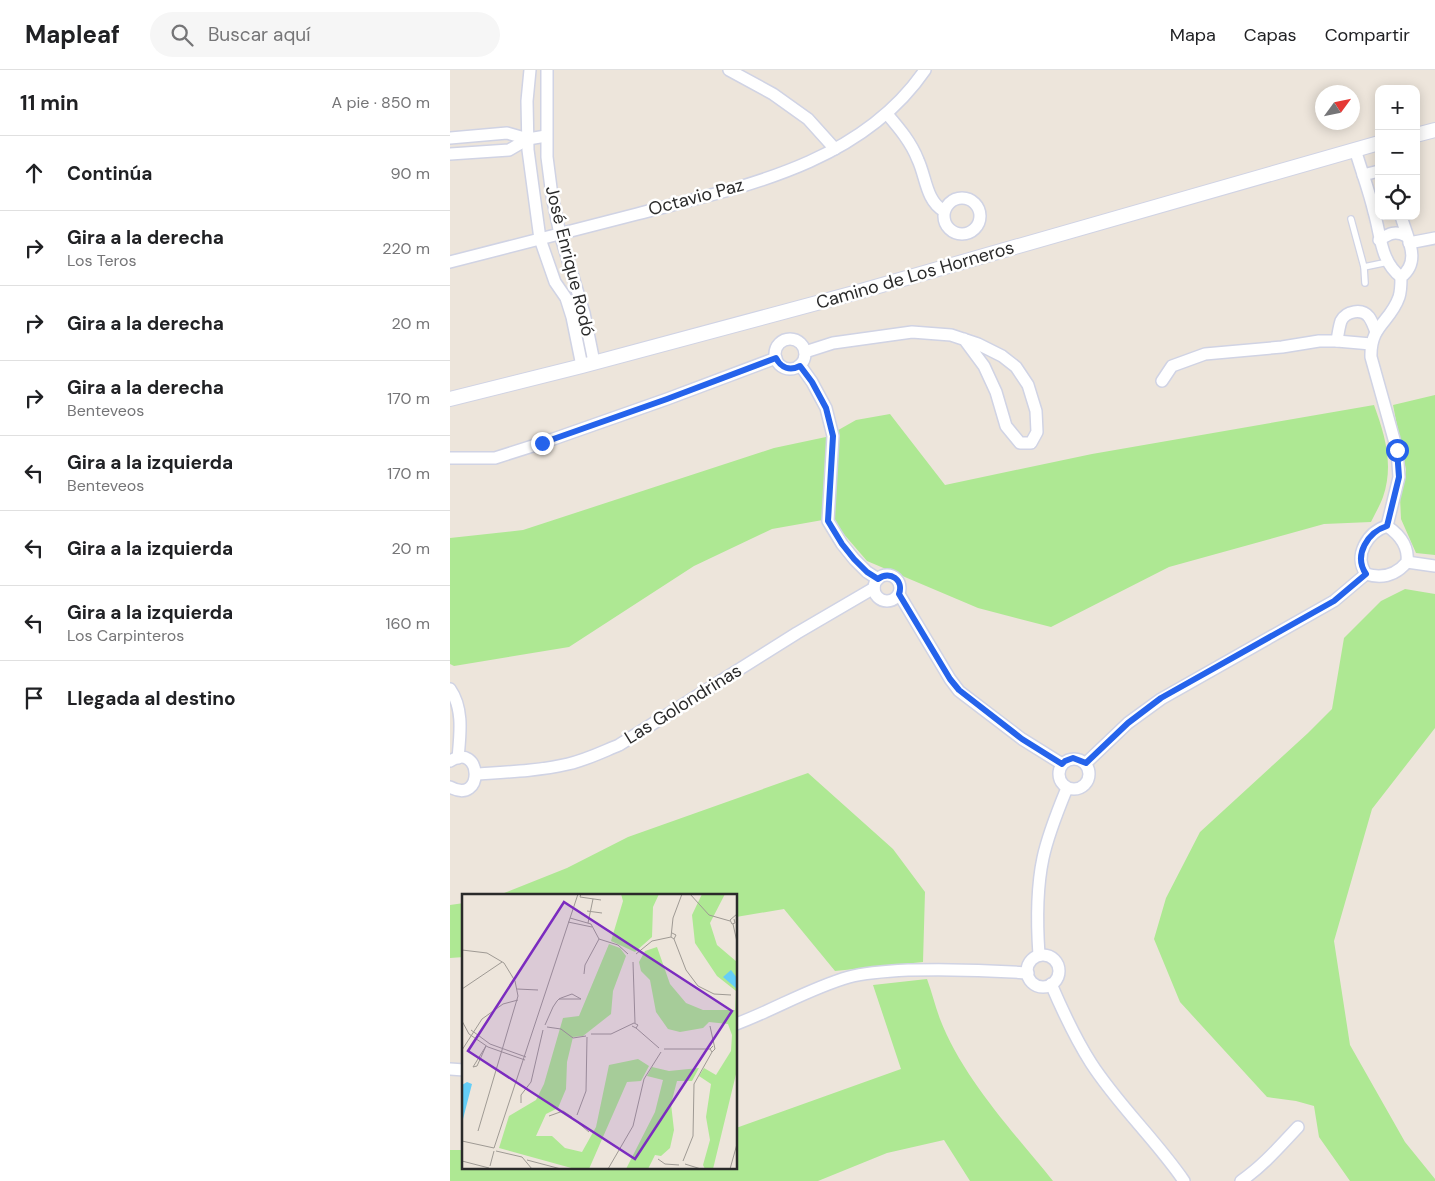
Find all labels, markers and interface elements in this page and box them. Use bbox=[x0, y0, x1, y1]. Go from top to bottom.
search box bbox=[150, 12, 500, 57]
text: Mapleaf bbox=[25, 19, 120, 50]
icon: search bbox=[168, 21, 196, 49]
text: Buscar aquí bbox=[208, 22, 310, 47]
text: Mapa bbox=[1170, 23, 1216, 47]
text: Capas bbox=[1244, 23, 1297, 47]
text: Compartir bbox=[1325, 23, 1410, 47]
north arrow bbox=[1315, 85, 1360, 130]
map controls bbox=[1375, 85, 1420, 220]
button: + bbox=[1375, 85, 1420, 130]
text: 11 min bbox=[20, 89, 79, 117]
text: A pie · 850 m bbox=[332, 92, 430, 113]
button: − bbox=[1375, 130, 1420, 175]
icon: ahead bbox=[20, 159, 48, 187]
text: Continúa bbox=[67, 161, 152, 186]
text: 90 m bbox=[390, 163, 430, 184]
street label: Octavio Paz bbox=[646, 173, 746, 221]
button: locate bbox=[1375, 175, 1420, 220]
street label: José Enrique Rodó bbox=[540, 183, 600, 339]
text: Gira a la derecha bbox=[67, 225, 224, 250]
icon: right bbox=[20, 234, 48, 262]
street label: Camino de Los Horneros bbox=[813, 235, 1017, 315]
text: 220 m bbox=[382, 238, 430, 259]
text: Los Teros bbox=[67, 250, 137, 271]
icon: right bbox=[20, 309, 48, 337]
text: Gira a la derecha bbox=[67, 311, 224, 336]
text: 20 m bbox=[391, 313, 430, 334]
text: Gira a la derecha bbox=[67, 375, 224, 400]
icon: right bbox=[20, 384, 48, 412]
text: 170 m bbox=[387, 388, 430, 409]
text: Benteveos bbox=[67, 400, 144, 421]
route end bbox=[531, 432, 554, 455]
route start bbox=[1386, 439, 1409, 462]
text: Gira a la izquierda bbox=[67, 450, 233, 475]
icon: left bbox=[20, 459, 48, 487]
text: 170 m bbox=[387, 463, 430, 484]
text: Benteveos bbox=[67, 475, 144, 496]
icon: left bbox=[20, 534, 48, 562]
text: Gira a la izquierda bbox=[67, 536, 233, 561]
text: 20 m bbox=[391, 538, 430, 559]
text: Gira a la izquierda bbox=[67, 600, 233, 625]
icon: left bbox=[20, 609, 48, 637]
text: 160 m bbox=[386, 613, 430, 634]
text: Los Carpinteros bbox=[67, 625, 184, 646]
street label: Las Golondrinas bbox=[620, 658, 746, 750]
icon: arrive bbox=[20, 684, 48, 712]
text: Llegada al destino bbox=[67, 686, 236, 711]
inset map bbox=[462, 894, 738, 1168]

